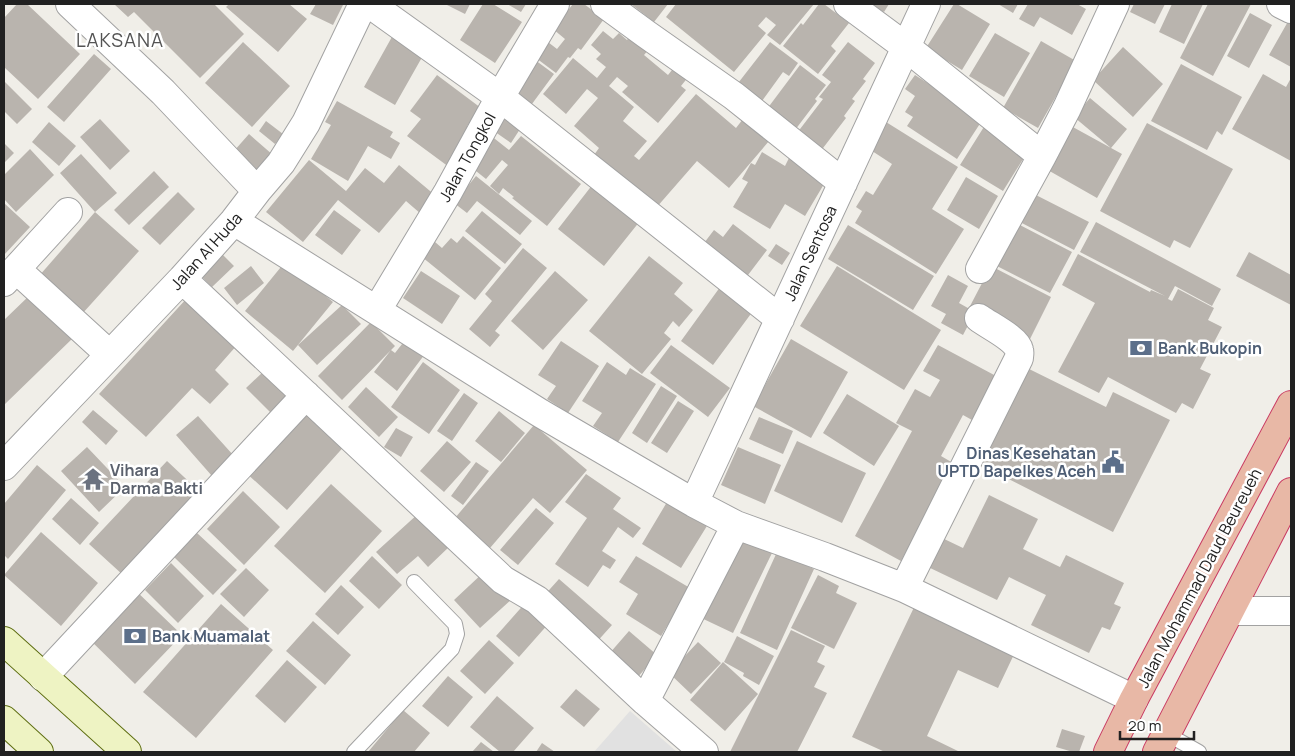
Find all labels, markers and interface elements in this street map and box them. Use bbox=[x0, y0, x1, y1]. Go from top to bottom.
district label: LAKSANA bbox=[76, 27, 164, 53]
street label: Jalan Tongkol bbox=[433, 108, 501, 206]
street label: Jalan Sentosa bbox=[778, 202, 842, 304]
street label: Jalan Al Huda bbox=[165, 207, 247, 295]
bank icon: Bank Bukopin bbox=[1128, 335, 1154, 361]
place label: Bank Bukopin bbox=[1158, 337, 1262, 359]
place label: Dinas Kesehatan UPTD Bapelkes Aceh bbox=[938, 442, 1096, 482]
public building icon: Dinas Kesehatan UPTD Bapelkes Aceh bbox=[1100, 449, 1126, 475]
place label: Vihara Darma Bakti bbox=[110, 459, 203, 499]
street label: Jalan Mohammad Daud Beureueh bbox=[1132, 464, 1266, 692]
temple icon: Vihara Darma Bakti bbox=[80, 466, 106, 492]
bank icon: Bank Muamalat bbox=[122, 623, 148, 649]
place label: Bank Muamalat bbox=[152, 625, 270, 647]
scale bar bbox=[1120, 708, 1194, 740]
text: 20 m bbox=[1128, 715, 1161, 736]

